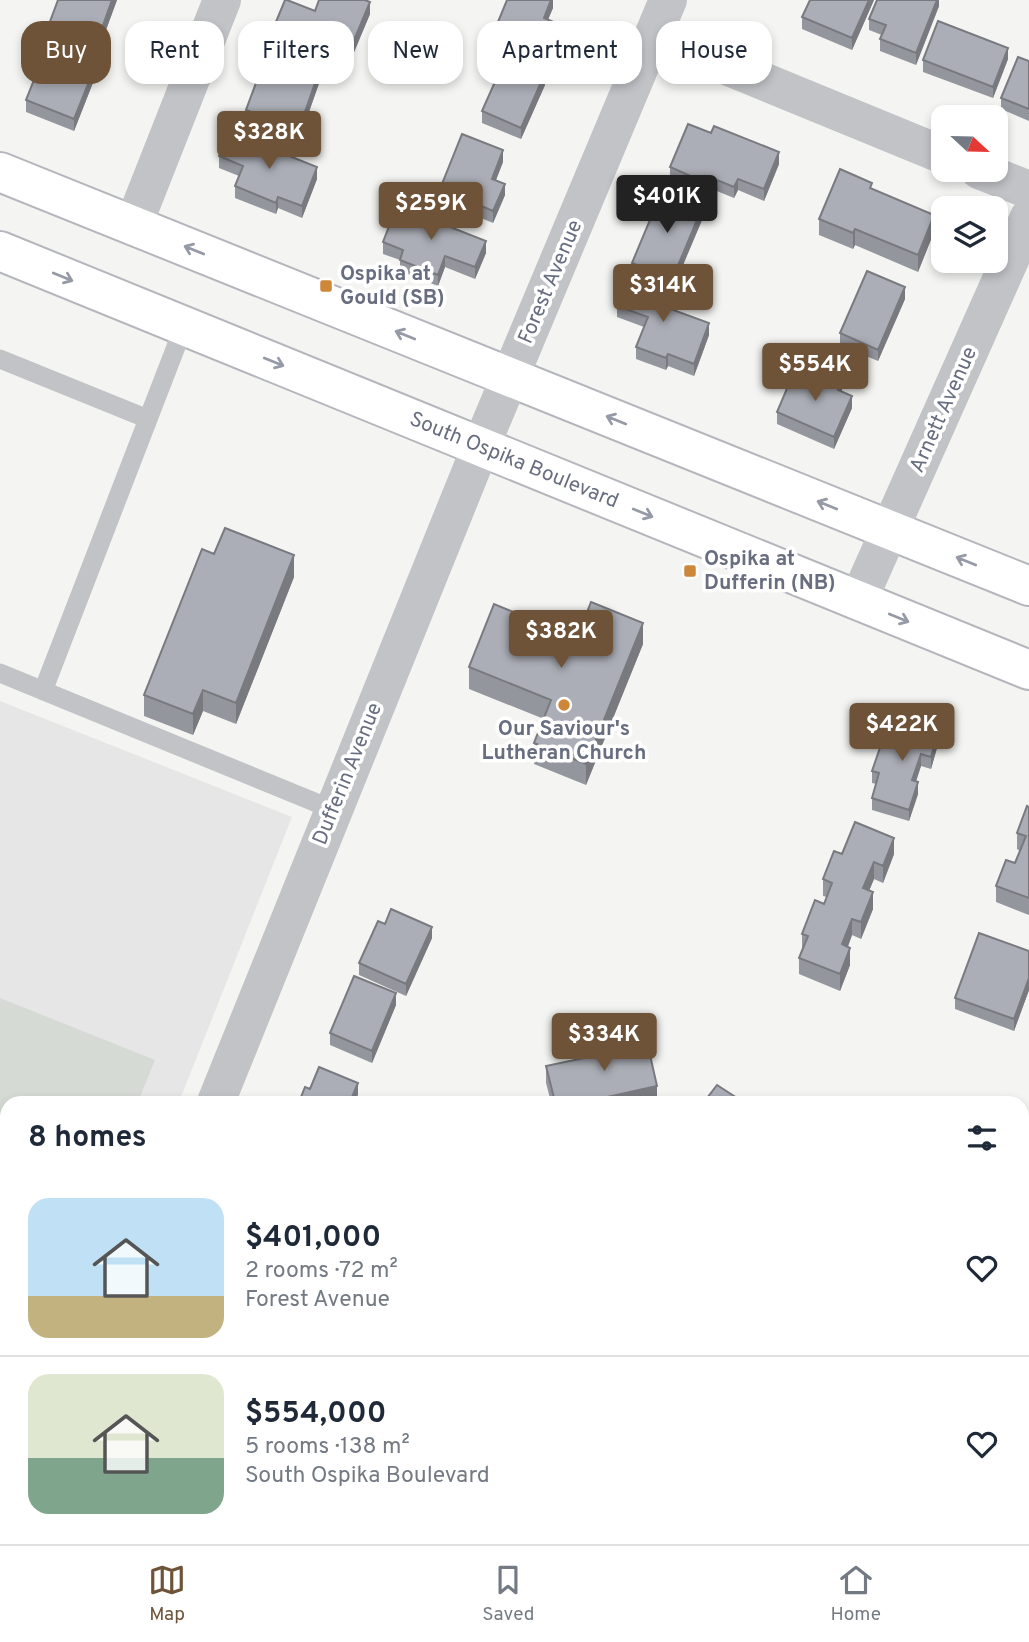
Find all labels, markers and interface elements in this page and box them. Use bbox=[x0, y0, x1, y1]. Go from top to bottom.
chip: Buy bbox=[21, 21, 111, 84]
chip: Rent bbox=[125, 21, 224, 84]
chip: Filters bbox=[238, 21, 354, 84]
chip: New bbox=[368, 21, 463, 84]
chip: Apartment bbox=[477, 21, 642, 84]
chip: House bbox=[656, 21, 772, 84]
north arrow bbox=[931, 105, 1008, 182]
map controls bbox=[931, 105, 1008, 273]
pin: $328K bbox=[220, 111, 318, 171]
text: $328K bbox=[233, 119, 305, 148]
pin: $401K bbox=[618, 176, 716, 235]
pin: $259K bbox=[382, 182, 480, 242]
text: $401K bbox=[632, 183, 702, 212]
text: $259K bbox=[395, 190, 467, 219]
button: layers bbox=[931, 196, 1008, 273]
street label: Forest Avenue bbox=[513, 216, 589, 348]
one-way arrow bbox=[183, 243, 205, 256]
place label: Ospika at Gould (SB) bbox=[340, 261, 445, 312]
pin: $314K bbox=[614, 264, 712, 324]
one-way arrow bbox=[52, 271, 74, 284]
text: $314K bbox=[629, 272, 697, 301]
marker: Ospika at Gould (SB) bbox=[318, 278, 334, 294]
one-way arrow bbox=[394, 328, 416, 341]
street label: Arnett Avenue bbox=[904, 343, 984, 477]
pin: $554K bbox=[766, 344, 864, 403]
text: $554K bbox=[778, 351, 852, 380]
one-way arrow bbox=[263, 357, 284, 370]
street label: South Ospika Boulevard bbox=[405, 406, 623, 515]
one-way arrow bbox=[605, 413, 627, 426]
one-way arrow bbox=[816, 498, 838, 511]
one-way arrow bbox=[632, 508, 654, 521]
place label: Ospika at Dufferin (NB) bbox=[704, 546, 836, 597]
one-way arrow bbox=[955, 553, 977, 566]
marker: Ospika at Dufferin (NB) bbox=[682, 563, 698, 579]
pin: $382K bbox=[512, 610, 610, 670]
one-way arrow bbox=[888, 613, 909, 626]
text: $382K bbox=[525, 618, 597, 647]
marker: Our Saviour's Lutheran Church bbox=[556, 697, 572, 713]
street label: Dufferin Avenue bbox=[307, 699, 389, 849]
pin: $422K bbox=[853, 704, 951, 763]
text: $422K bbox=[865, 711, 939, 740]
place label: Our Saviour's Lutheran Church bbox=[482, 716, 646, 767]
pin: $334K bbox=[555, 1014, 653, 1073]
text: $334K bbox=[568, 1021, 640, 1050]
icon: filters bbox=[963, 1119, 1001, 1157]
text: 8 homes bbox=[28, 1120, 147, 1157]
text: $401,000 bbox=[245, 1220, 381, 1257]
icon: home bbox=[84, 1226, 168, 1310]
icon: heart bbox=[963, 1249, 1001, 1287]
text: 2 rooms · 72 m² bbox=[245, 1257, 398, 1286]
text: Forest Avenue bbox=[245, 1286, 390, 1315]
text: $554,000 bbox=[245, 1396, 386, 1433]
icon: home bbox=[84, 1402, 168, 1486]
icon: heart bbox=[963, 1425, 1001, 1463]
text: 5 rooms · 138 m² bbox=[245, 1433, 410, 1462]
text: South Ospika Boulevard bbox=[245, 1462, 490, 1491]
tab: Map bbox=[148, 1561, 186, 1627]
tab: Saved bbox=[482, 1561, 534, 1627]
tab: Home bbox=[830, 1561, 881, 1627]

